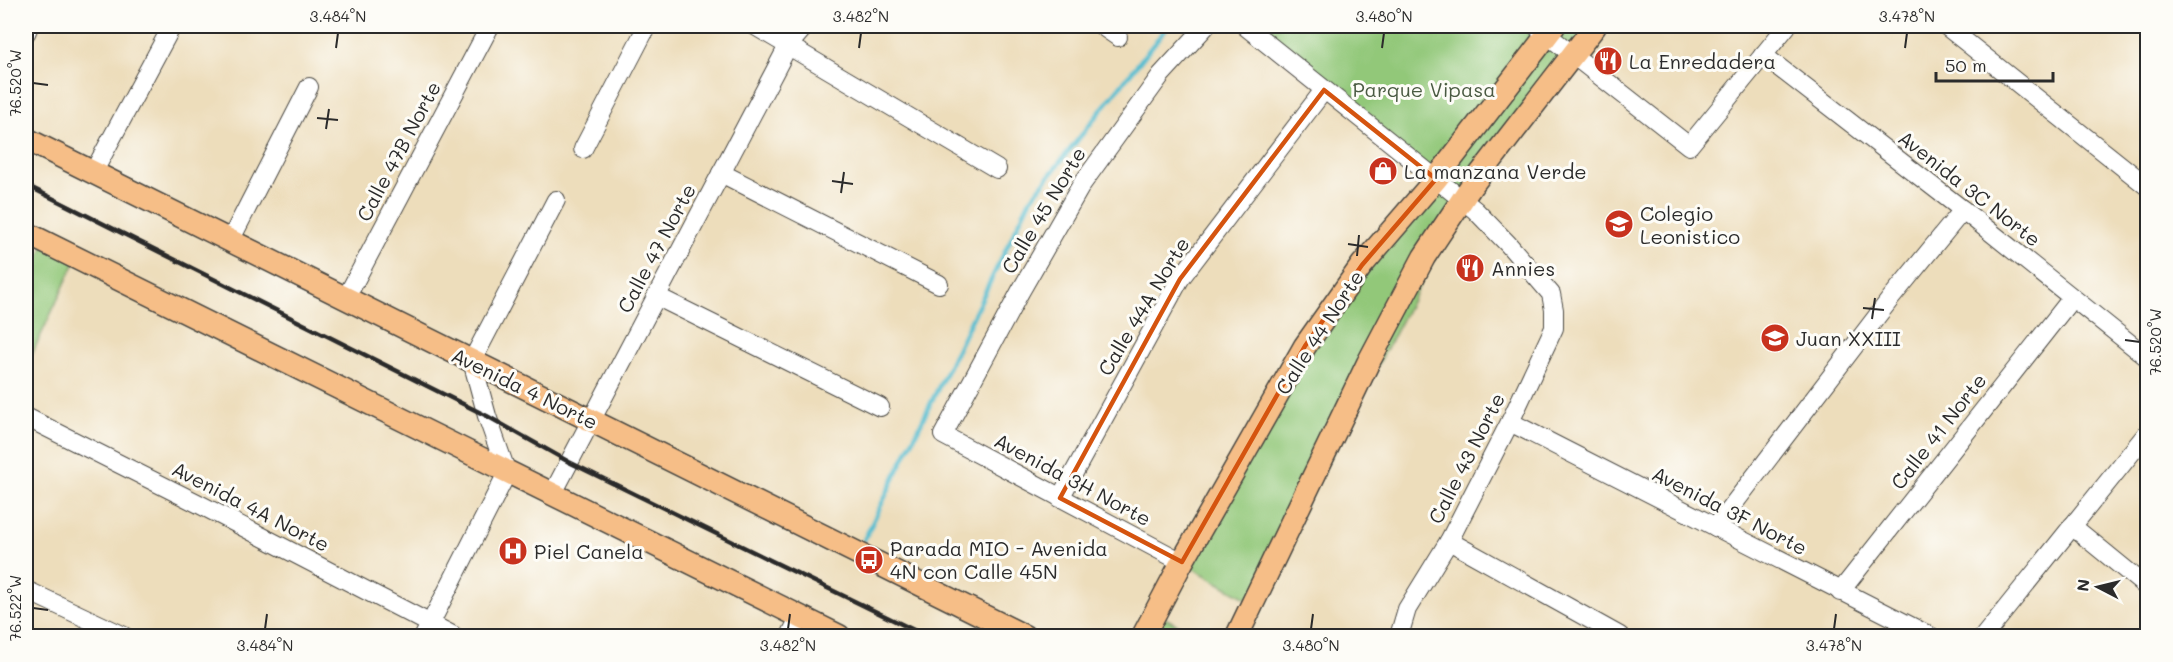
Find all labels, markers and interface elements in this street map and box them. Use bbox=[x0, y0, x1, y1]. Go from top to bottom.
text: 3.484°N bbox=[310, 6, 366, 26]
text: 3.482°N bbox=[833, 6, 889, 26]
text: 3.480°N bbox=[1355, 6, 1413, 26]
text: 3.478°N bbox=[1879, 6, 1935, 26]
restaurant icon: La Enredadera bbox=[1592, 45, 1624, 77]
scale bar bbox=[1936, 45, 2053, 83]
place label: La Enredadera bbox=[1629, 48, 1776, 74]
text: 76.520°W bbox=[5, 49, 25, 117]
text: 50 m bbox=[1945, 53, 1987, 77]
street label: Calle 47B Norte bbox=[350, 76, 446, 226]
park label: Parque Vipasa bbox=[1352, 76, 1496, 102]
street label: Avenida 3C Norte bbox=[1894, 124, 2046, 252]
street label: Calle 45 Norte bbox=[995, 142, 1091, 278]
shop icon: La manzana Verde bbox=[1367, 155, 1399, 187]
place label: La manzana Verde bbox=[1404, 158, 1587, 184]
street label: Calle 47 Norte bbox=[611, 179, 701, 317]
place label: Colegio Leonistico bbox=[1640, 200, 1740, 249]
school or university icon: Colegio Leonistico bbox=[1603, 208, 1635, 240]
street label: Calle 44A Norte bbox=[1091, 232, 1195, 380]
restaurant icon: Annies bbox=[1454, 252, 1486, 284]
place label: Annies bbox=[1491, 255, 1555, 281]
street label: Calle 44 Norte bbox=[1269, 265, 1369, 399]
text: 76.520°W bbox=[2145, 308, 2165, 376]
school or university icon: Juan XXIII bbox=[1759, 322, 1791, 354]
place label: Juan XXIII bbox=[1796, 325, 1901, 351]
street label: Avenida 4 Norte bbox=[448, 341, 602, 435]
street label: Calle 41 Norte bbox=[1885, 368, 1991, 494]
street label: Calle 43 Norte bbox=[1422, 388, 1510, 528]
street label: Avenida 3H Norte bbox=[990, 427, 1156, 531]
street label: Avenida 4A Norte bbox=[168, 455, 334, 557]
street label: Avenida 3F Norte bbox=[1648, 460, 1812, 560]
hospital icon: Piel Canela bbox=[497, 535, 529, 567]
place label: Parada MIO - Avenida 4N con Calle 45N bbox=[890, 535, 1108, 584]
place label: Piel Canela bbox=[534, 538, 644, 564]
bus stop icon: Parada MIO - Avenida 4N con Calle 45N bbox=[853, 544, 885, 576]
north arrow bbox=[2068, 557, 2128, 617]
text: 76.522°W bbox=[5, 575, 25, 641]
text: N bbox=[2071, 578, 2094, 592]
text: 3.484°N bbox=[237, 635, 293, 655]
text: 3.482°N bbox=[760, 635, 816, 655]
text: 3.480°N bbox=[1282, 635, 1340, 655]
text: 3.478°N bbox=[1806, 635, 1862, 655]

